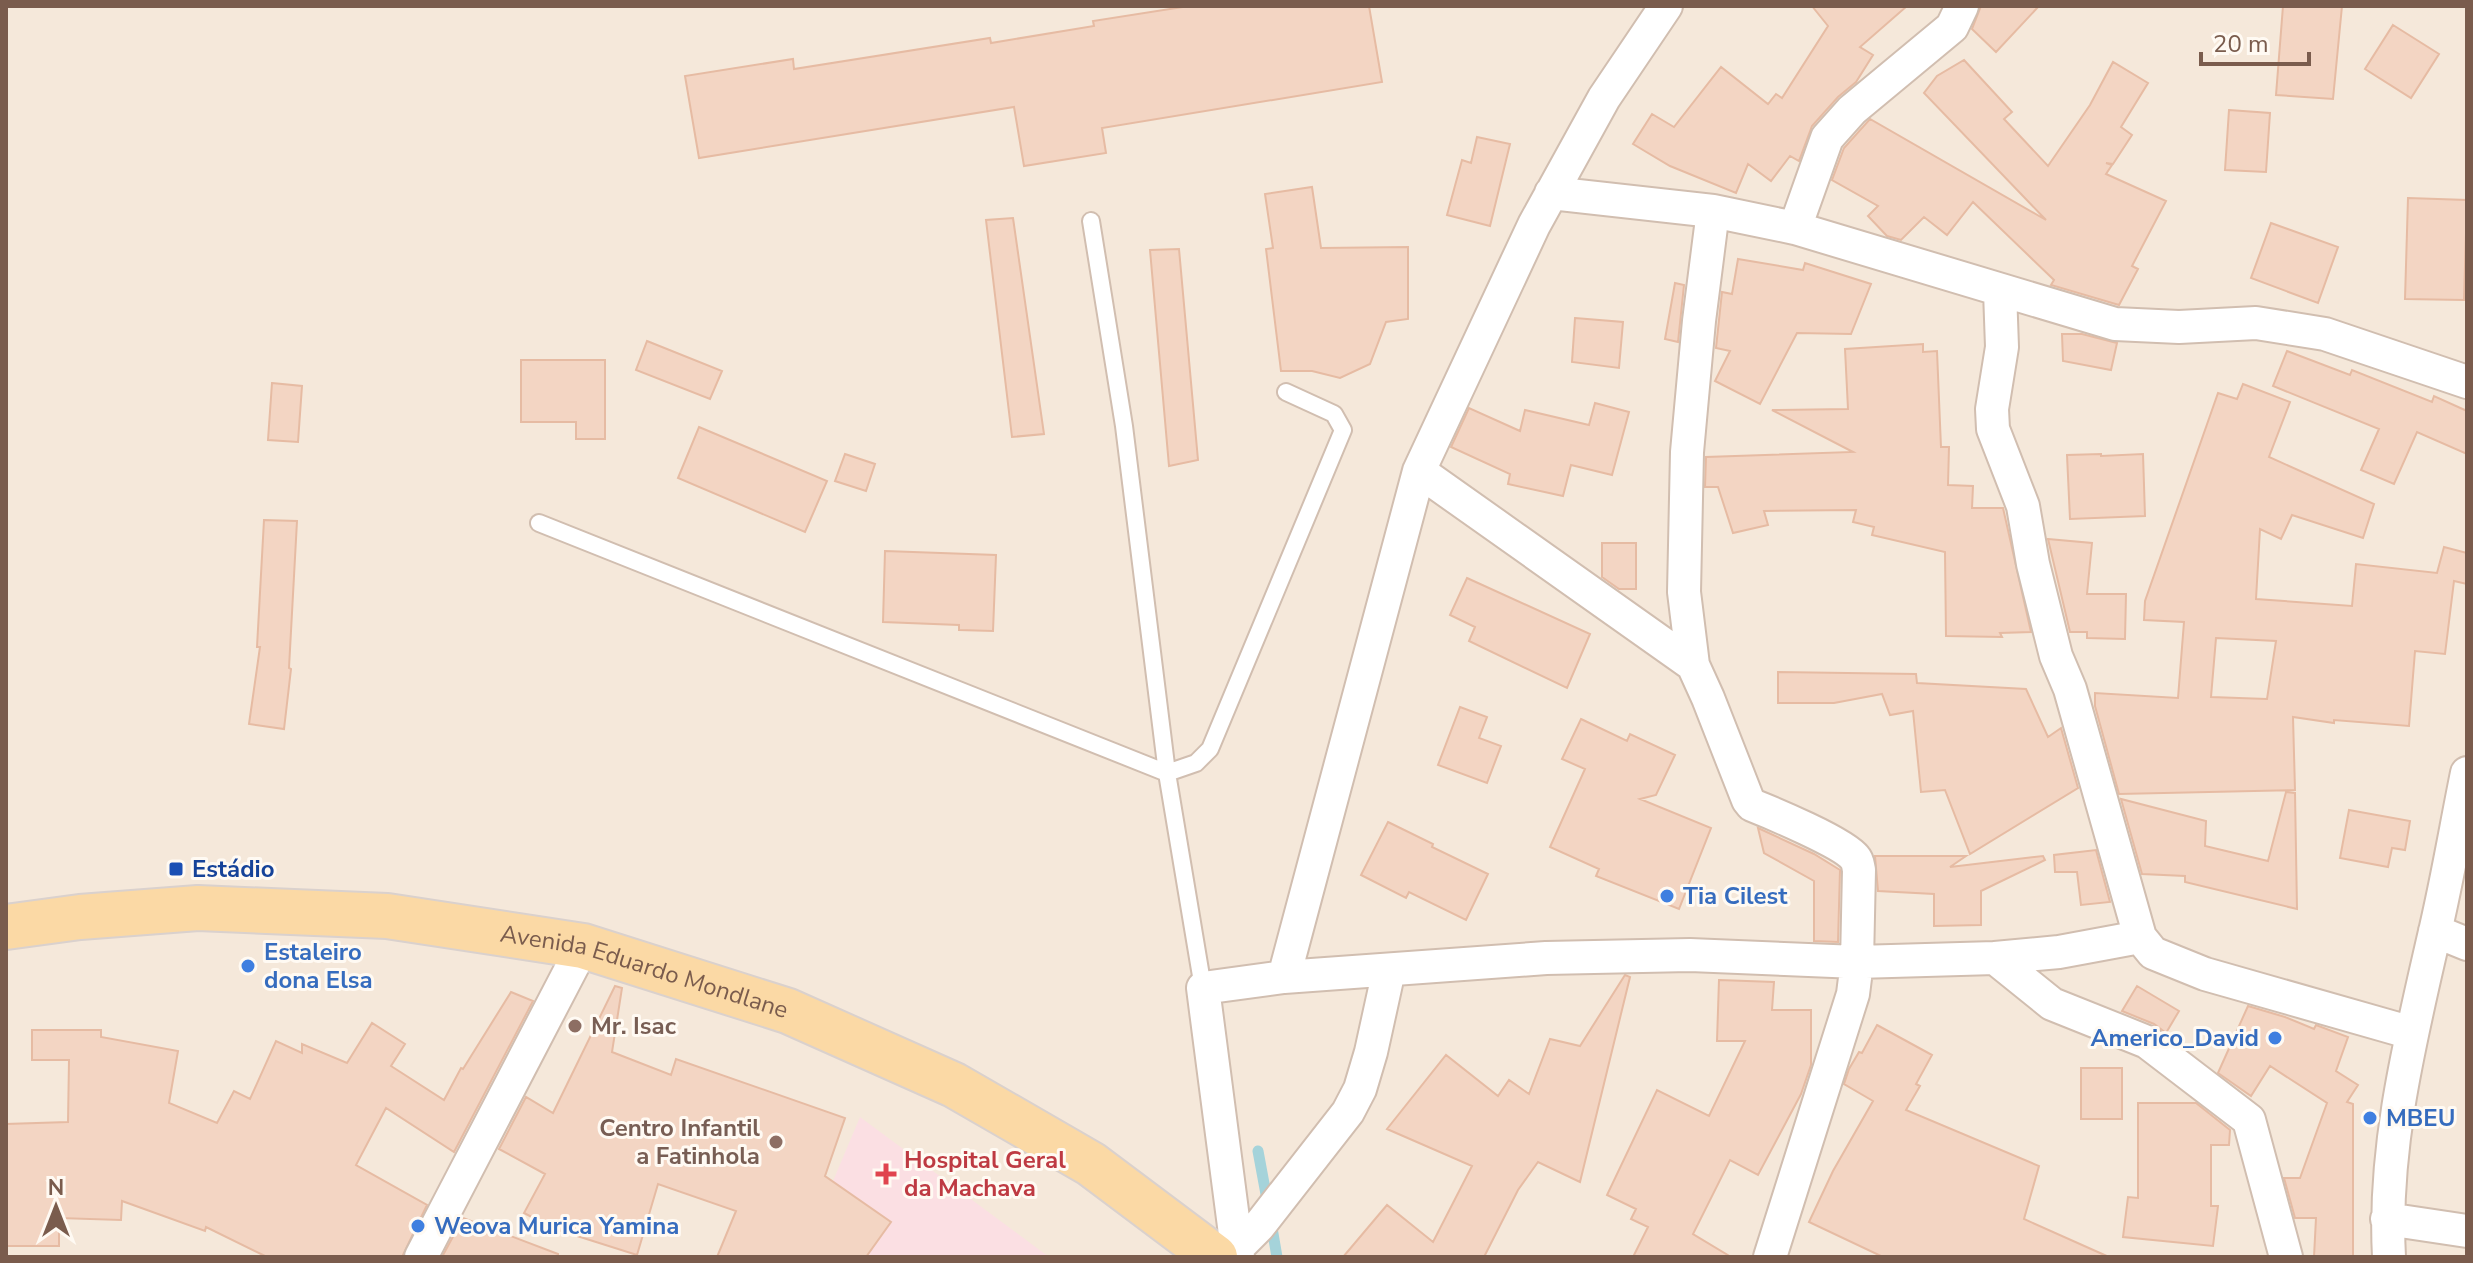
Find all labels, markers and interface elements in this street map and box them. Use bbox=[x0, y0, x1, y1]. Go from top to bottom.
scale bar bbox=[2201, 16, 2309, 66]
text: 20 m bbox=[2213, 28, 2269, 60]
place label: Estádio bbox=[192, 853, 275, 885]
marker: Estádio bbox=[167, 860, 185, 878]
place label: Tia Cilest bbox=[1683, 880, 1788, 912]
marker: Tia Cilest bbox=[1658, 887, 1676, 905]
street label: Avenida Eduardo Mondlane bbox=[498, 918, 792, 1026]
place label: Estaleiro dona Elsa bbox=[264, 936, 373, 996]
marker: Estaleiro dona Elsa bbox=[239, 957, 257, 975]
place label: Mr. Isac bbox=[591, 1010, 677, 1042]
marker: Mr. Isac bbox=[566, 1017, 584, 1035]
place label: Americo_David bbox=[2091, 1022, 2259, 1054]
marker: Americo_David bbox=[2266, 1029, 2284, 1047]
place label: MBEU bbox=[2386, 1102, 2455, 1134]
marker: MBEU bbox=[2361, 1109, 2379, 1127]
place label: Centro Infantil a Fatinhola bbox=[599, 1112, 760, 1172]
marker: Centro Infantil a Fatinhola bbox=[767, 1133, 785, 1151]
place label: Hospital Geral da Machava bbox=[904, 1144, 1066, 1204]
marker: Hospital Geral da Machava bbox=[875, 1163, 897, 1185]
north arrow bbox=[16, 1167, 96, 1247]
text: N bbox=[48, 1173, 64, 1203]
place label: Weova Murica Yamina bbox=[434, 1210, 679, 1242]
marker: Weova Murica Yamina bbox=[409, 1217, 427, 1235]

